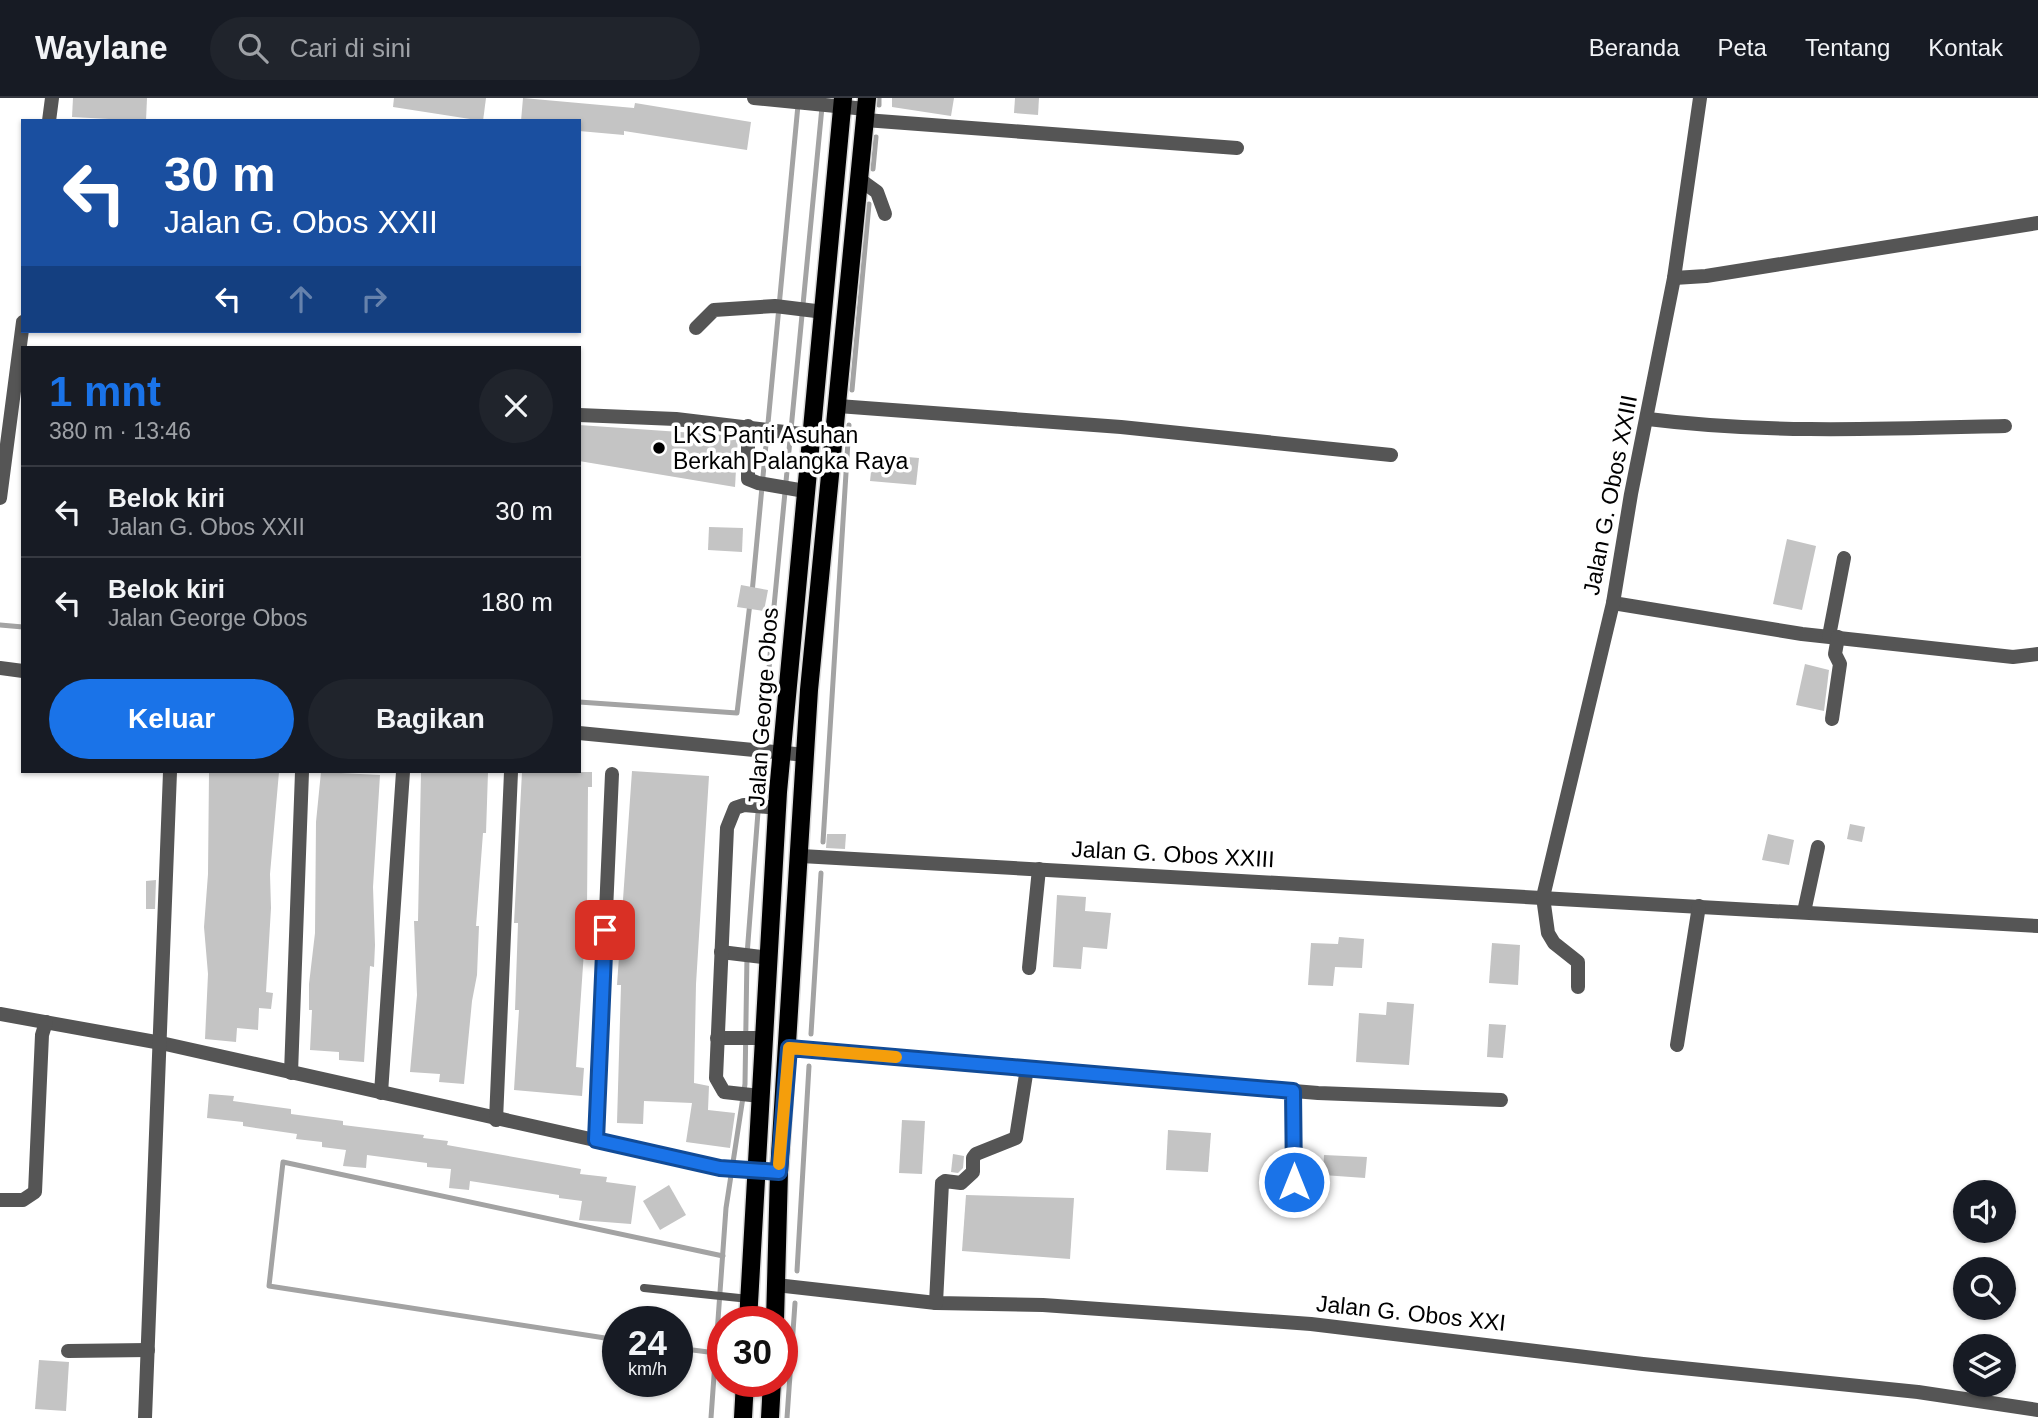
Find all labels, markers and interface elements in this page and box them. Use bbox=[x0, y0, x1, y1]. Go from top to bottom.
search box bbox=[210, 17, 700, 80]
text: Waylane bbox=[35, 29, 168, 66]
icon: search bbox=[234, 29, 272, 67]
text: Cari di sini bbox=[290, 33, 411, 63]
text: Beranda bbox=[1589, 34, 1680, 61]
text: Peta bbox=[1718, 34, 1767, 61]
text: Tentang bbox=[1805, 34, 1890, 61]
text: Kontak bbox=[1928, 34, 2003, 61]
icon: left bbox=[49, 147, 140, 238]
text: 30 m bbox=[164, 147, 276, 201]
text: Jalan G. Obos XXII bbox=[164, 204, 438, 240]
icon: left bbox=[209, 280, 247, 318]
icon: ahead bbox=[282, 280, 320, 318]
icon: right bbox=[355, 280, 393, 318]
text: 1 mnt bbox=[49, 368, 161, 415]
button: close bbox=[479, 369, 553, 443]
street label: Jalan G. Obos XXIII bbox=[1578, 393, 1642, 597]
text: 380 m · 13:46 bbox=[49, 418, 191, 444]
place label: LKS Panti Asuhan Berkah Palangka Raya bbox=[673, 422, 908, 474]
marker: LKS Panti Asuhan Berkah Palangka Raya bbox=[651, 440, 667, 456]
text: Belok kiri bbox=[108, 483, 225, 513]
icon: left bbox=[49, 493, 87, 531]
text: 30 m bbox=[495, 496, 553, 526]
text: Jalan G. Obos XXII bbox=[108, 514, 305, 540]
text: Belok kiri bbox=[108, 574, 225, 604]
icon: left bbox=[49, 584, 87, 622]
text: 180 m bbox=[481, 587, 553, 617]
text: Jalan George Obos bbox=[108, 605, 307, 631]
street label: Jalan George Obos bbox=[743, 607, 783, 807]
button: Keluar bbox=[49, 679, 294, 759]
button: Bagikan bbox=[308, 679, 553, 759]
street label: Jalan G. Obos XXIII bbox=[1071, 836, 1275, 872]
pin bbox=[575, 900, 635, 960]
icon: arrive bbox=[586, 911, 624, 949]
position arrow bbox=[1257, 1145, 1331, 1219]
map controls bbox=[1953, 1180, 2016, 1397]
button: sound bbox=[1953, 1180, 2016, 1243]
button: search bbox=[1953, 1257, 2016, 1320]
street label: Jalan G. Obos XXI bbox=[1315, 1290, 1507, 1336]
speed limit sign: 30 bbox=[707, 1306, 798, 1397]
text: 24 bbox=[628, 1323, 667, 1362]
button: layers bbox=[1953, 1334, 2016, 1397]
text: km/h bbox=[628, 1359, 667, 1379]

